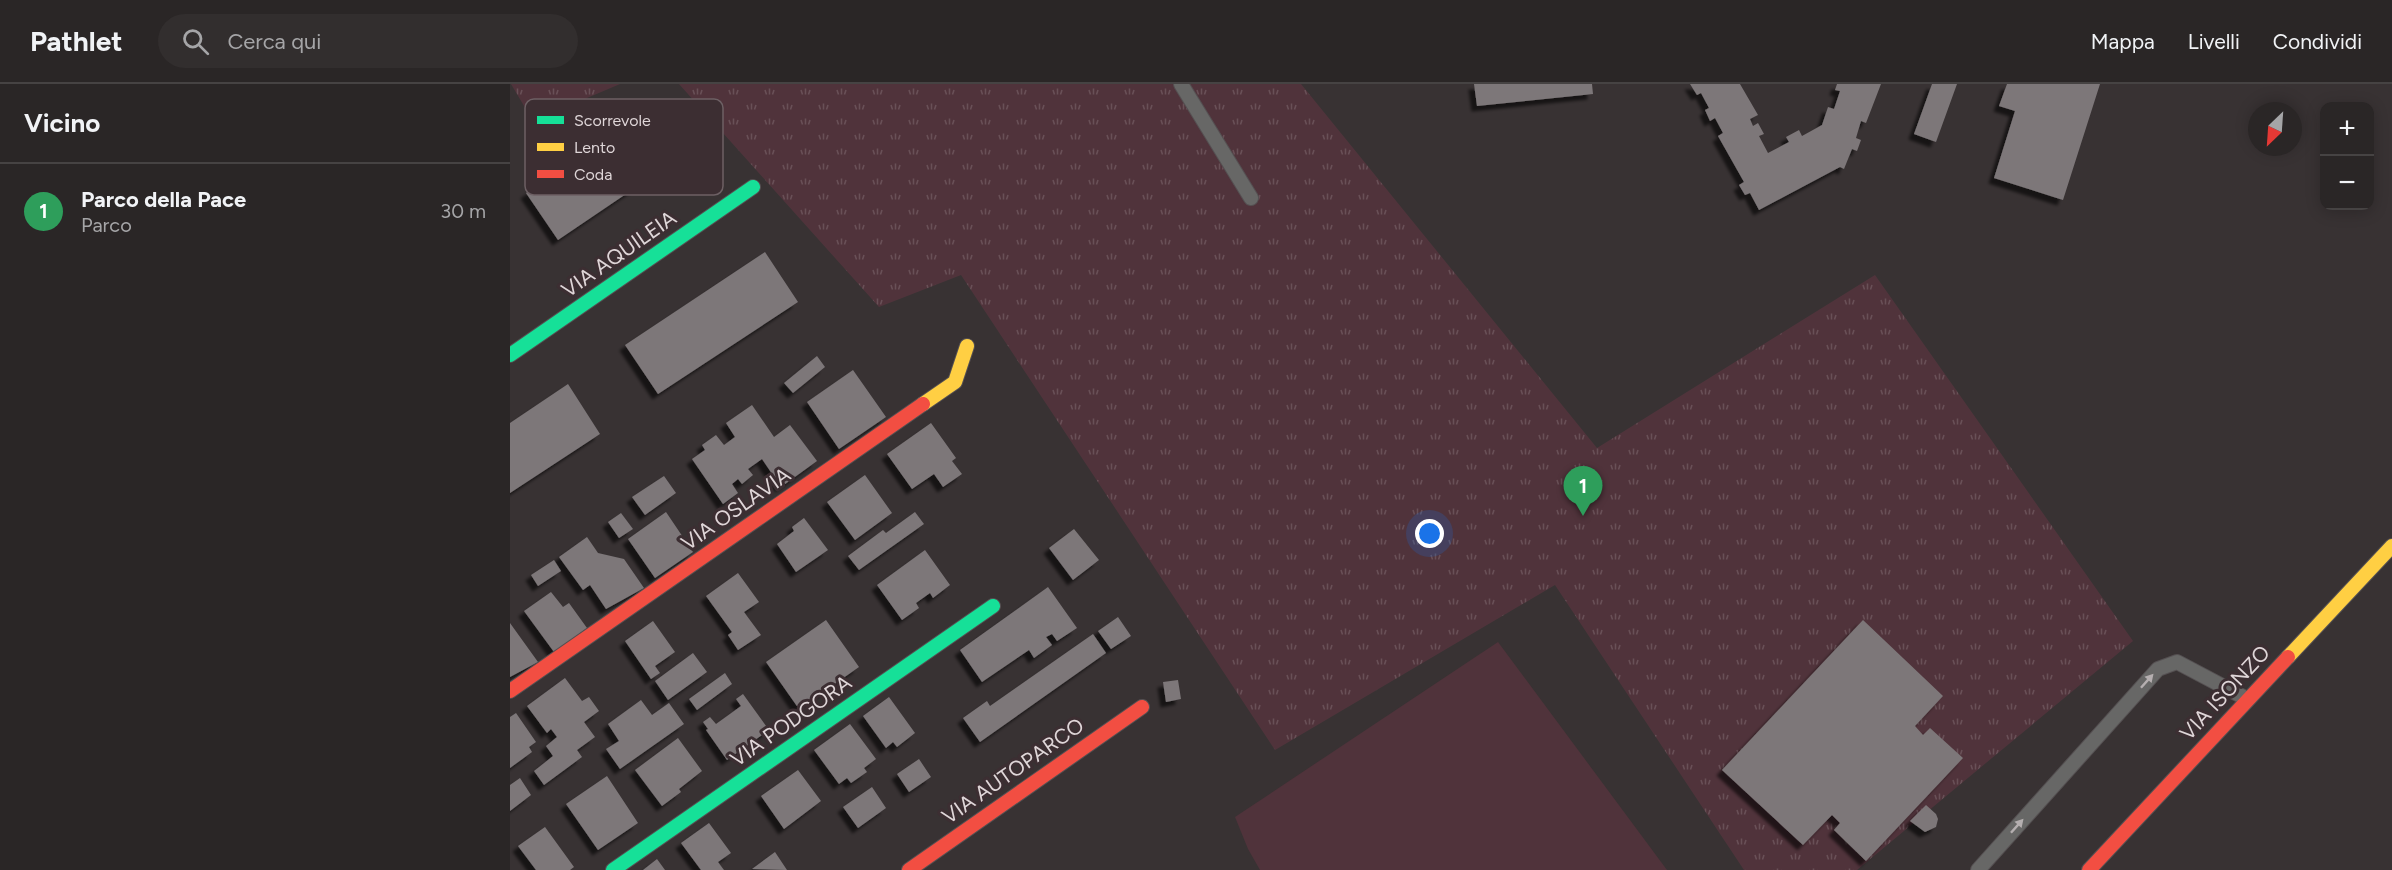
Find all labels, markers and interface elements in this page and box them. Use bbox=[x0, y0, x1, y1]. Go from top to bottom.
search box bbox=[158, 14, 578, 68]
text: Pathlet bbox=[30, 24, 122, 58]
icon: search bbox=[179, 25, 212, 58]
text: Cerca qui bbox=[227, 28, 321, 55]
text: Mappa bbox=[2091, 29, 2155, 54]
text: Livelli bbox=[2188, 29, 2240, 54]
text: Condividi bbox=[2273, 29, 2362, 54]
legend bbox=[525, 99, 723, 195]
north arrow bbox=[2248, 102, 2302, 156]
map controls bbox=[2320, 102, 2374, 210]
button: + bbox=[2320, 102, 2374, 156]
text: Vicino bbox=[24, 107, 100, 139]
text: Scorrevole bbox=[574, 111, 651, 130]
text: Lento bbox=[574, 138, 615, 157]
button: − bbox=[2320, 156, 2374, 210]
text: Coda bbox=[574, 165, 612, 184]
text: Parco della Pace bbox=[81, 186, 246, 213]
text: 1 bbox=[39, 199, 48, 223]
text: 30 m bbox=[440, 199, 486, 223]
street label: VIA AQUILEIA bbox=[557, 205, 681, 302]
text: Parco bbox=[81, 213, 132, 237]
street label: VIA OSLAVIA bbox=[676, 462, 795, 555]
pin: 1 bbox=[1564, 466, 1602, 516]
your location bbox=[1415, 519, 1444, 548]
street label: VIA ISONZO bbox=[2174, 640, 2275, 745]
street label: VIA PODGORA bbox=[725, 670, 856, 772]
one-way arrow bbox=[2140, 674, 2153, 689]
street label: VIA AUTOPARCO bbox=[937, 712, 1088, 829]
one-way arrow bbox=[2010, 819, 2024, 834]

